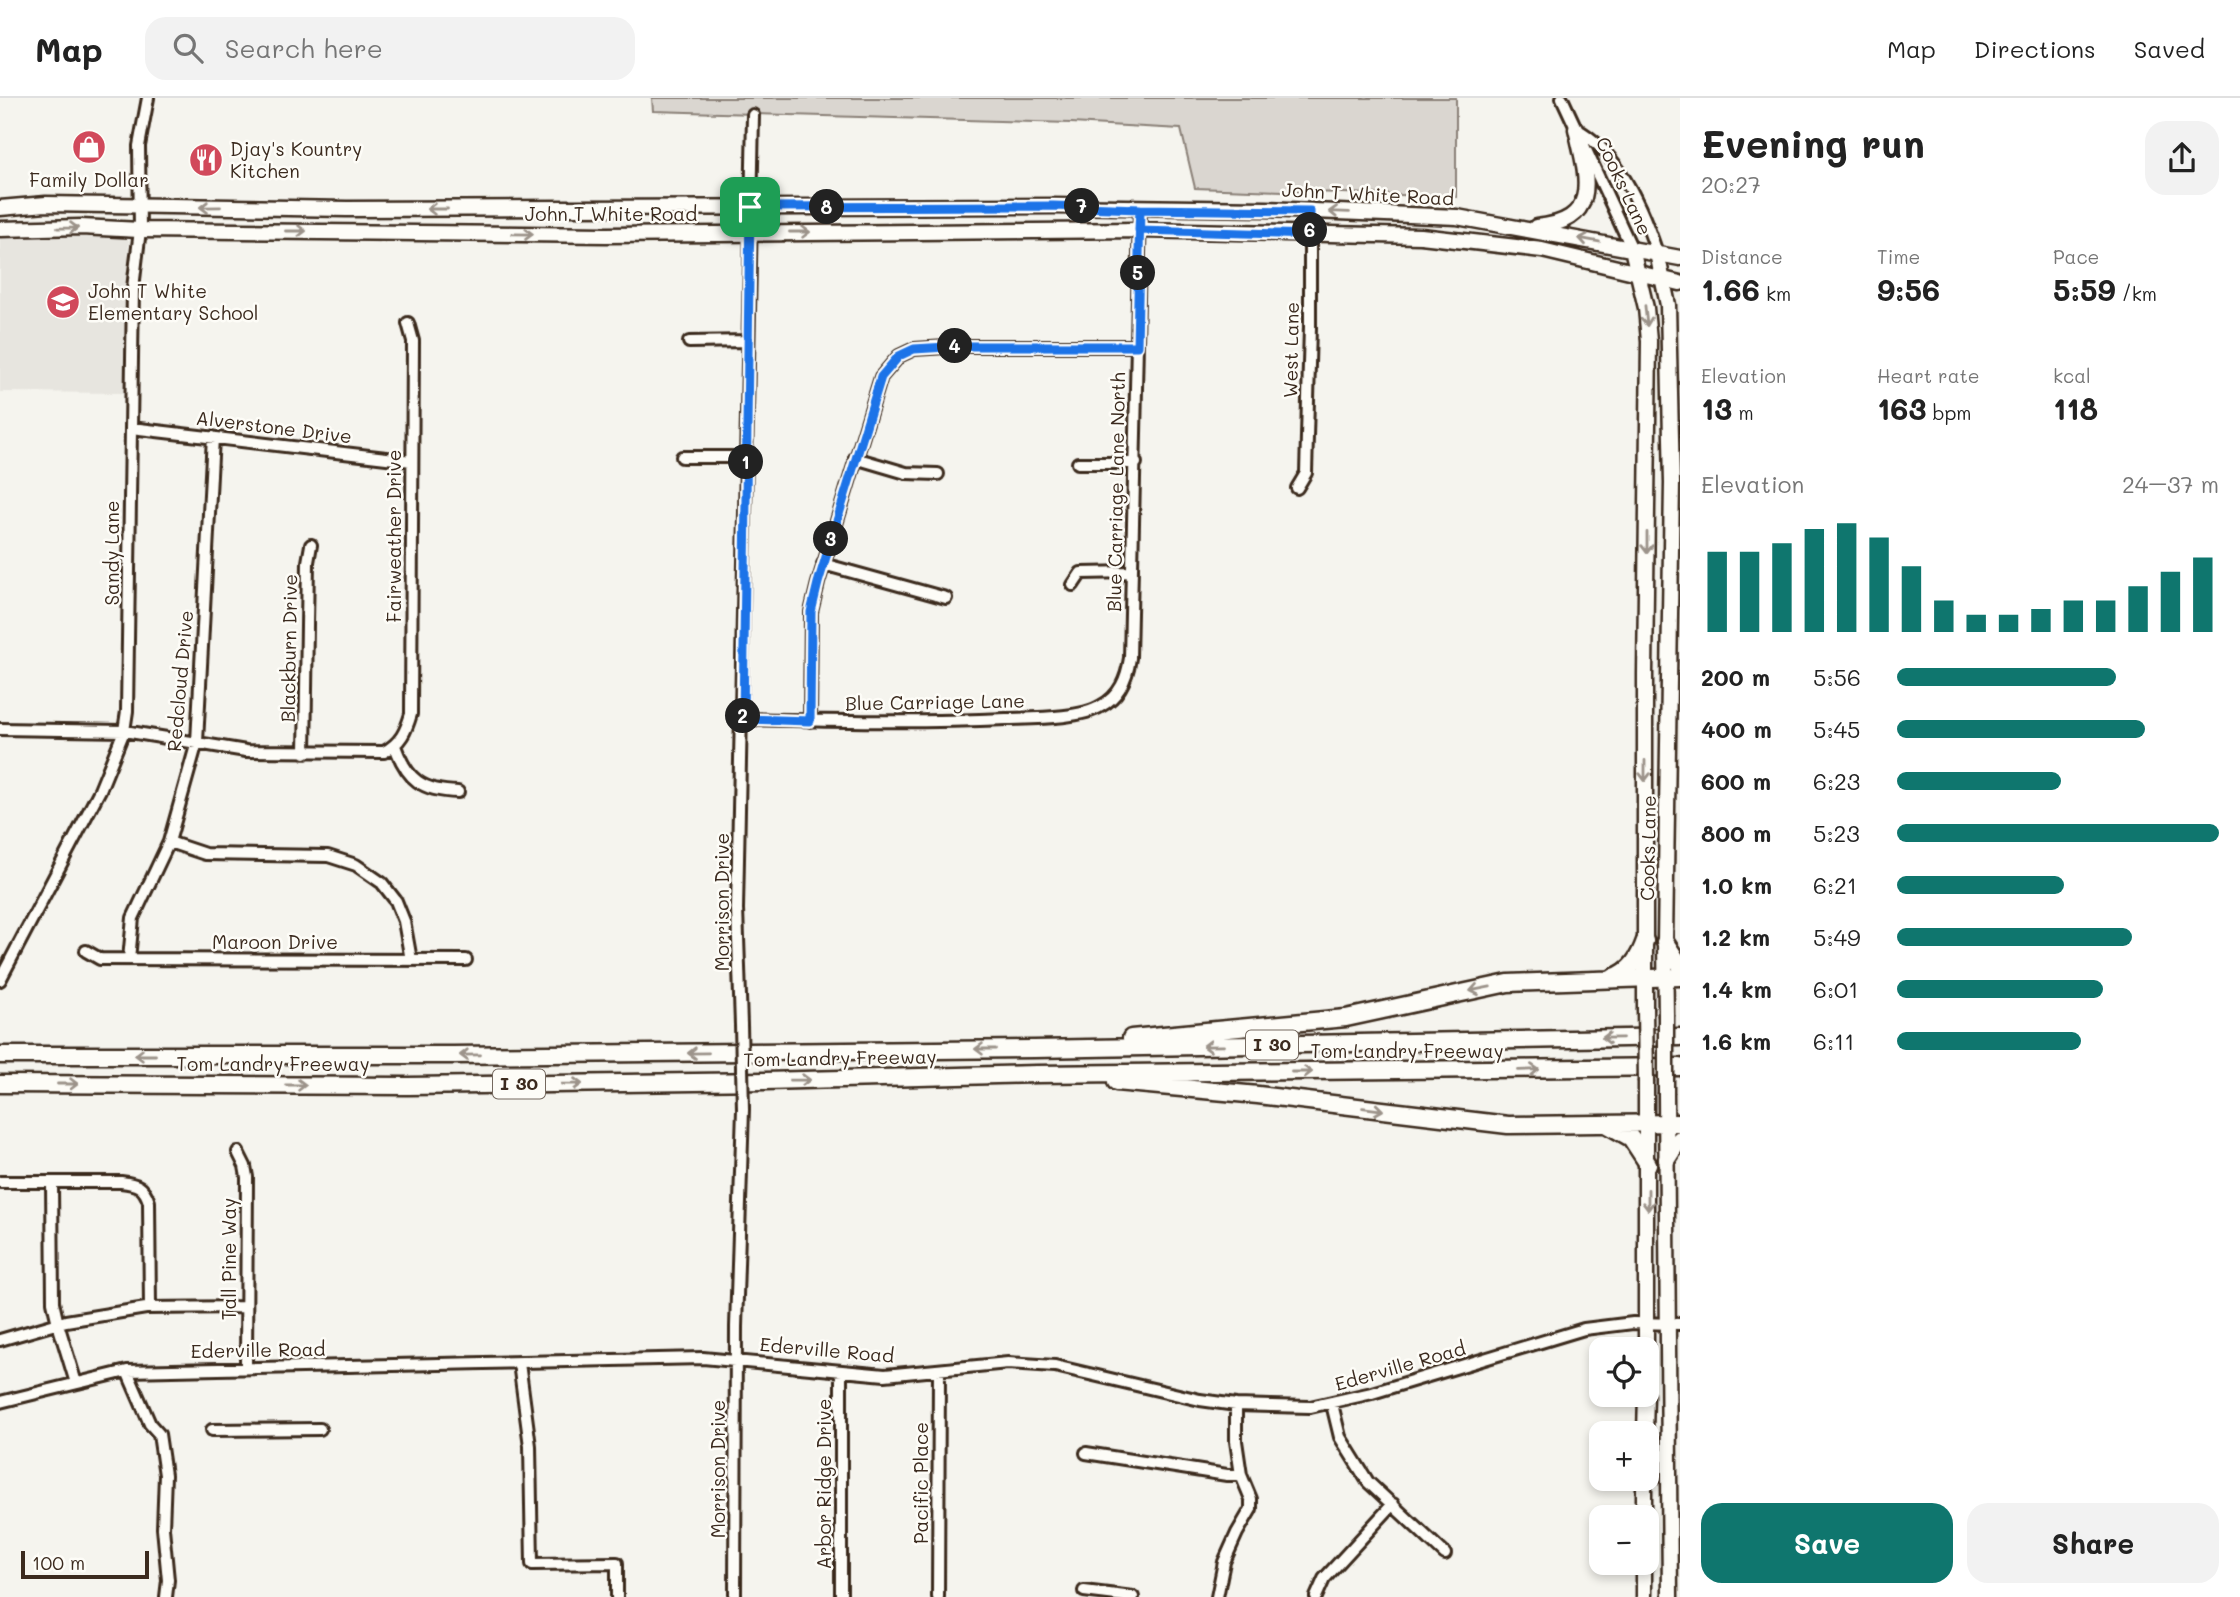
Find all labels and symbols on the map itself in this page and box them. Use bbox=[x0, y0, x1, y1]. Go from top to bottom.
shop icon: Family Dollar bbox=[70, 128, 108, 166]
street label: Cooks Lane bbox=[1591, 133, 1658, 239]
place label: Djay's Kountry Kitchen bbox=[230, 136, 362, 183]
restaurant icon: Djay's Kountry Kitchen bbox=[187, 141, 225, 179]
place label: Family Dollar bbox=[29, 167, 149, 192]
pin bbox=[720, 177, 780, 237]
street label: John T White Road bbox=[1281, 177, 1455, 210]
pin: 7 bbox=[1064, 188, 1100, 224]
pin: 8 bbox=[810, 190, 844, 224]
one-way arrow bbox=[198, 201, 221, 214]
street label: John T White Road bbox=[525, 201, 697, 226]
one-way arrow bbox=[426, 202, 449, 216]
one-way arrow bbox=[1328, 205, 1351, 218]
pin: 6 bbox=[1292, 212, 1328, 248]
one-way arrow bbox=[56, 221, 79, 234]
one-way arrow bbox=[284, 224, 307, 238]
one-way arrow bbox=[788, 225, 811, 239]
one-way arrow bbox=[511, 227, 534, 241]
one-way arrow bbox=[1578, 233, 1601, 246]
pin: 5 bbox=[1120, 256, 1156, 290]
place label: John T White Elementary School bbox=[88, 278, 258, 325]
school or university icon: John T White Elementary School bbox=[44, 283, 82, 321]
street label: West Lane bbox=[1277, 302, 1304, 398]
one-way arrow bbox=[1640, 304, 1653, 327]
pin: 4 bbox=[937, 328, 972, 364]
street label: Blue Carriage Lane North bbox=[1101, 372, 1130, 612]
street label: Alverstone Drive bbox=[195, 405, 353, 448]
pin: 1 bbox=[728, 444, 764, 480]
street label: Fairweather Drive bbox=[381, 450, 406, 622]
street label: Sandy Lane bbox=[99, 500, 124, 606]
pin: 3 bbox=[814, 522, 848, 556]
one-way arrow bbox=[1640, 531, 1654, 554]
street label: Blackburn Drive bbox=[275, 574, 302, 722]
street label: Redcloud Drive bbox=[161, 609, 198, 753]
street label: Blue Carriage Lane bbox=[845, 687, 1025, 716]
pin: 2 bbox=[726, 698, 760, 734]
one-way arrow bbox=[1638, 759, 1652, 782]
street label: Cooks Lane bbox=[1634, 795, 1661, 901]
street label: Morrison Drive bbox=[709, 833, 734, 971]
street label: Maroon Drive bbox=[212, 929, 338, 954]
one-way arrow bbox=[1469, 982, 1492, 996]
road number: I 30 bbox=[1246, 1030, 1298, 1060]
one-way arrow bbox=[1601, 1031, 1624, 1045]
street label: Tom Landry Freeway bbox=[1310, 1038, 1504, 1063]
one-way arrow bbox=[1202, 1039, 1225, 1052]
one-way arrow bbox=[974, 1042, 997, 1056]
street label: Tom Landry Freeway bbox=[743, 1043, 937, 1072]
one-way arrow bbox=[686, 1046, 709, 1059]
one-way arrow bbox=[133, 1048, 156, 1062]
one-way arrow bbox=[459, 1048, 482, 1062]
street label: Tom Landry Freeway bbox=[176, 1051, 370, 1076]
one-way arrow bbox=[1517, 1064, 1540, 1077]
one-way arrow bbox=[1290, 1065, 1313, 1079]
road number: I 30 bbox=[493, 1070, 545, 1099]
one-way arrow bbox=[788, 1074, 811, 1087]
one-way arrow bbox=[56, 1077, 79, 1091]
one-way arrow bbox=[560, 1077, 583, 1090]
one-way arrow bbox=[284, 1078, 307, 1092]
one-way arrow bbox=[1361, 1103, 1384, 1116]
one-way arrow bbox=[1641, 1188, 1655, 1211]
street label: Tall Pine Way bbox=[216, 1198, 241, 1320]
street label: Ederville Road bbox=[759, 1331, 895, 1368]
street label: Ederville Road bbox=[1332, 1335, 1468, 1396]
street label: Ederville Road bbox=[190, 1336, 326, 1363]
street label: Arbor Ridge Drive bbox=[811, 1399, 836, 1569]
street label: Morrison Drive bbox=[705, 1400, 730, 1538]
street label: Pacific Place bbox=[908, 1422, 933, 1544]
scale bar bbox=[21, 1548, 149, 1580]

